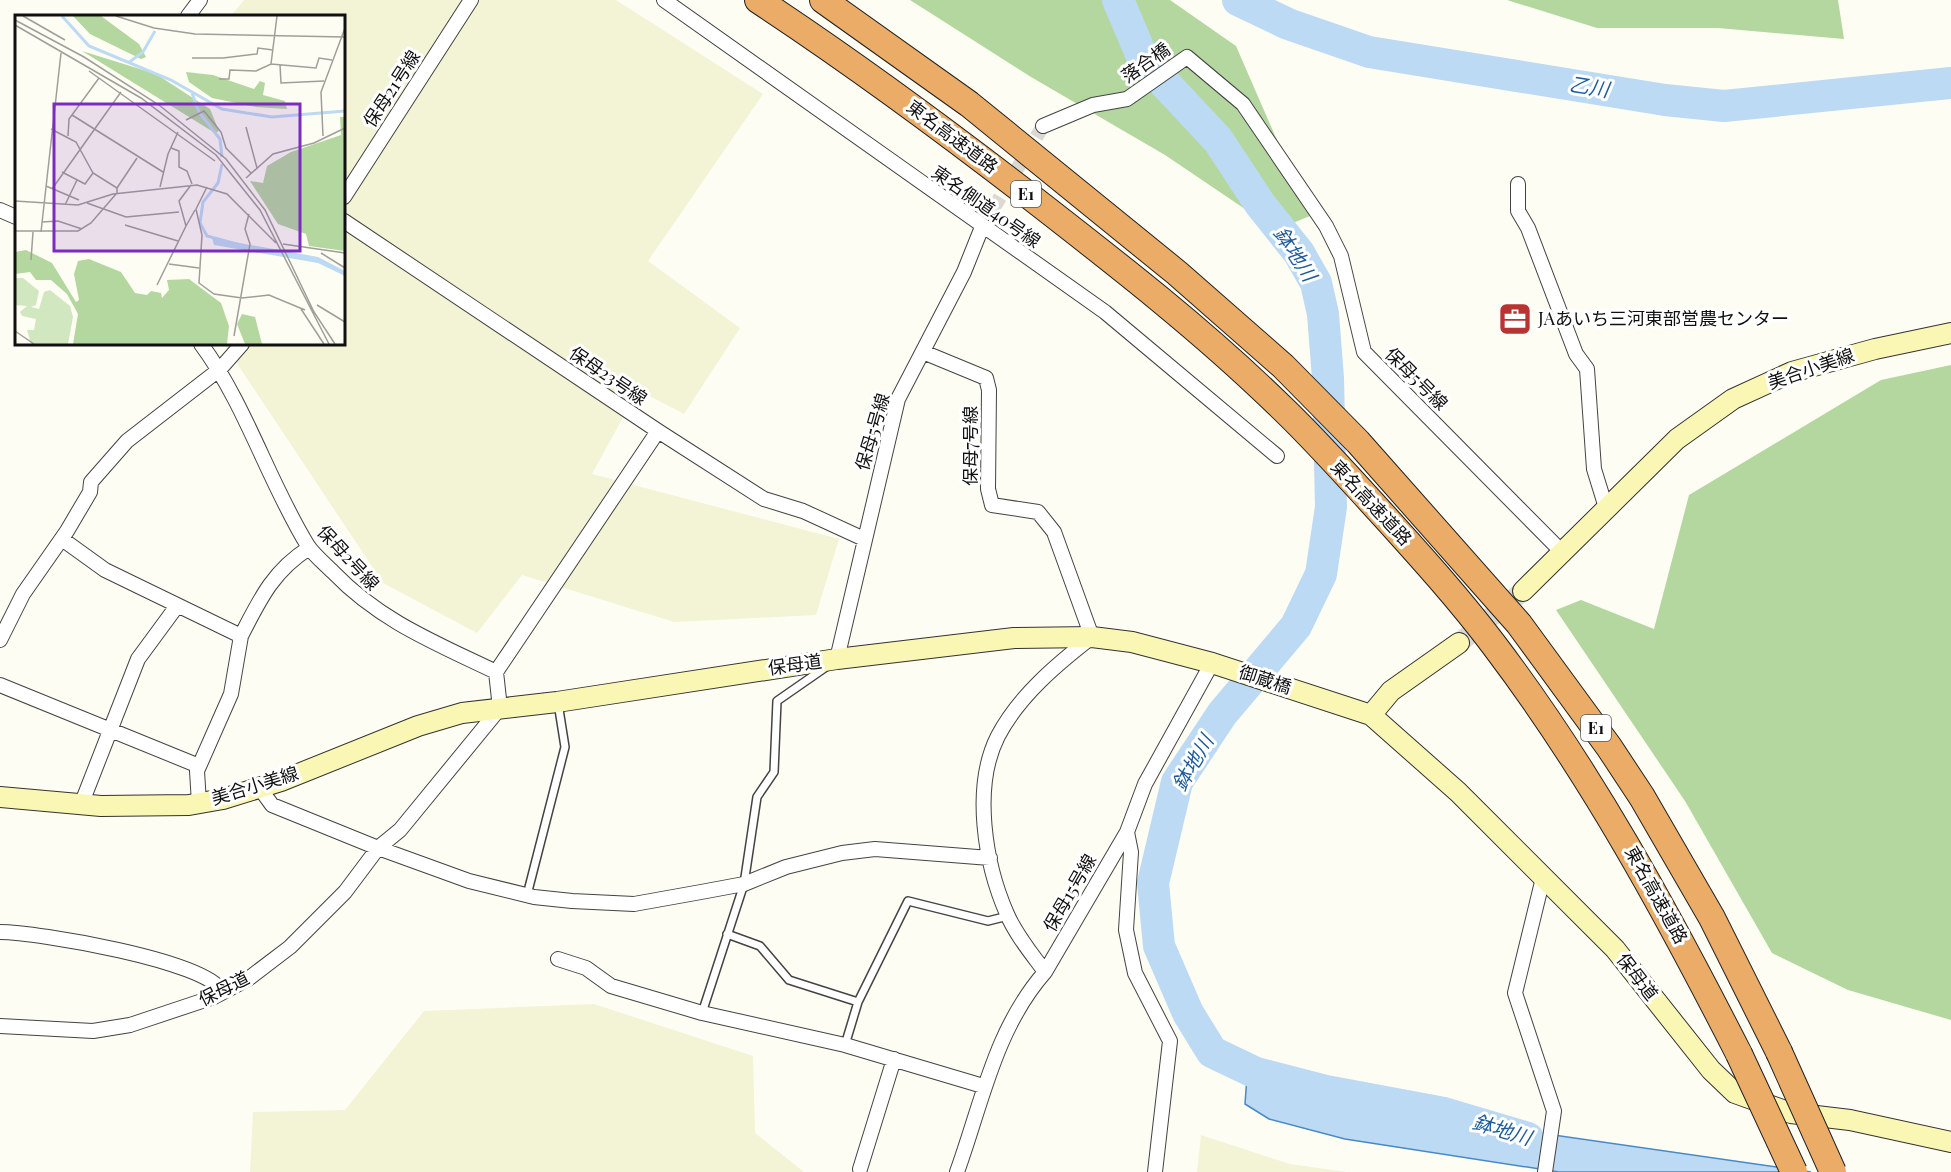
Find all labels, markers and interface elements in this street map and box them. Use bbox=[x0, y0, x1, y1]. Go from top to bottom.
inset map bbox=[15, 15, 345, 345]
street label: 落合橋 bbox=[1116, 37, 1174, 87]
street label: 保母21号線 bbox=[357, 45, 425, 132]
water label: 乙川 bbox=[1567, 69, 1613, 102]
street label: 東名高速道路 bbox=[902, 94, 1003, 178]
street label: 東名側道40号線 bbox=[927, 160, 1046, 253]
road number: E1 bbox=[1011, 181, 1041, 207]
water label: 鉢地川 bbox=[1269, 221, 1325, 287]
office icon: JAあいち三河東部営農センター bbox=[1497, 301, 1533, 337]
place label: JAあいち三河東部営農センター bbox=[1537, 306, 1789, 330]
street label: 保母23号線 bbox=[565, 340, 652, 410]
street label: 保母5号線 bbox=[1380, 342, 1453, 415]
street label: 美合小美線 bbox=[1764, 342, 1857, 394]
street label: 保母5号線 bbox=[850, 390, 895, 473]
street label: 保母7号線 bbox=[958, 406, 982, 486]
street label: 東名高速道路 bbox=[1326, 455, 1417, 550]
street label: 保母2号線 bbox=[312, 520, 385, 595]
street label: 保母道 bbox=[766, 648, 823, 680]
street label: 御蔵橋 bbox=[1236, 659, 1295, 699]
road number: E1 bbox=[1581, 715, 1611, 741]
water label: 鉢地川 bbox=[1165, 728, 1219, 795]
street label: 美合小美線 bbox=[208, 760, 301, 810]
street label: 東名高速道路 bbox=[1620, 841, 1694, 948]
street label: 保母15号線 bbox=[1037, 849, 1101, 936]
street label: 保母道 bbox=[1612, 948, 1664, 1005]
street label: 保母道 bbox=[194, 965, 253, 1011]
water label: 鉢地川 bbox=[1470, 1107, 1537, 1151]

